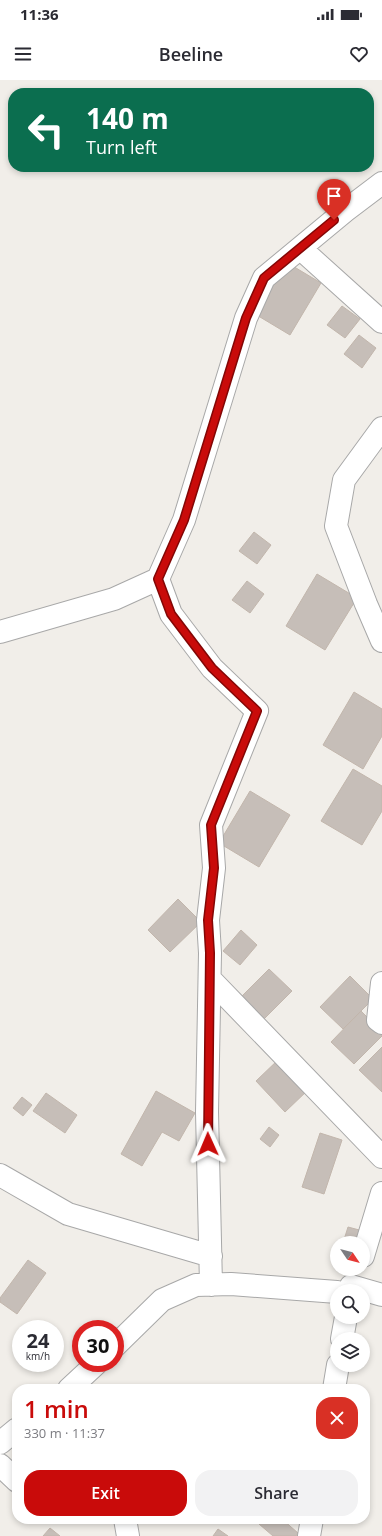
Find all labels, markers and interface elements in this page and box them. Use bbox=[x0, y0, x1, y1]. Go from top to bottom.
text: 11:36 bbox=[20, 4, 59, 24]
text: Beeline bbox=[159, 42, 223, 66]
icon: menu bbox=[12, 43, 34, 65]
icon: heart bbox=[348, 43, 370, 65]
text: 140 m bbox=[86, 99, 169, 137]
icon: left bbox=[20, 104, 72, 156]
text: Turn left bbox=[86, 135, 157, 159]
pin bbox=[317, 179, 351, 220]
icon: arrive bbox=[323, 185, 345, 207]
position arrow bbox=[187, 1123, 229, 1165]
north arrow bbox=[330, 1236, 370, 1276]
map controls bbox=[330, 1236, 370, 1372]
button: search bbox=[330, 1284, 370, 1324]
speed limit sign: 30 bbox=[72, 1320, 124, 1372]
text: 24 bbox=[27, 1327, 49, 1354]
button: layers bbox=[330, 1332, 370, 1372]
text: km/h bbox=[26, 1349, 50, 1363]
text: 1 min bbox=[24, 1392, 89, 1425]
button: close bbox=[316, 1397, 358, 1439]
text: 330 m · 11:37 bbox=[24, 1424, 105, 1442]
button: Exit bbox=[24, 1470, 187, 1516]
button: Share bbox=[195, 1470, 358, 1516]

